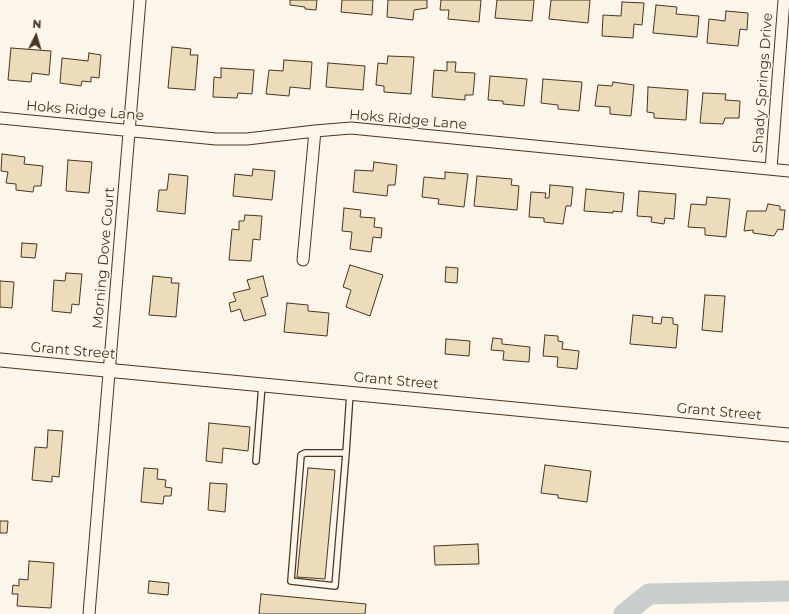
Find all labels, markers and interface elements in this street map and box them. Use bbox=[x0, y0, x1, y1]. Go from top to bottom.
street label: Shady Springs Drive bbox=[750, 12, 776, 154]
north arrow bbox=[16, 16, 56, 56]
text: N bbox=[32, 17, 42, 31]
street label: Hoks Ridge Lane bbox=[25, 97, 145, 125]
street label: Hoks Ridge Lane bbox=[348, 106, 468, 134]
street label: Morning Dove Court bbox=[89, 186, 119, 330]
street label: Grant Street bbox=[30, 339, 116, 363]
street label: Grant Street bbox=[353, 369, 439, 393]
street label: Grant Street bbox=[676, 400, 762, 424]

